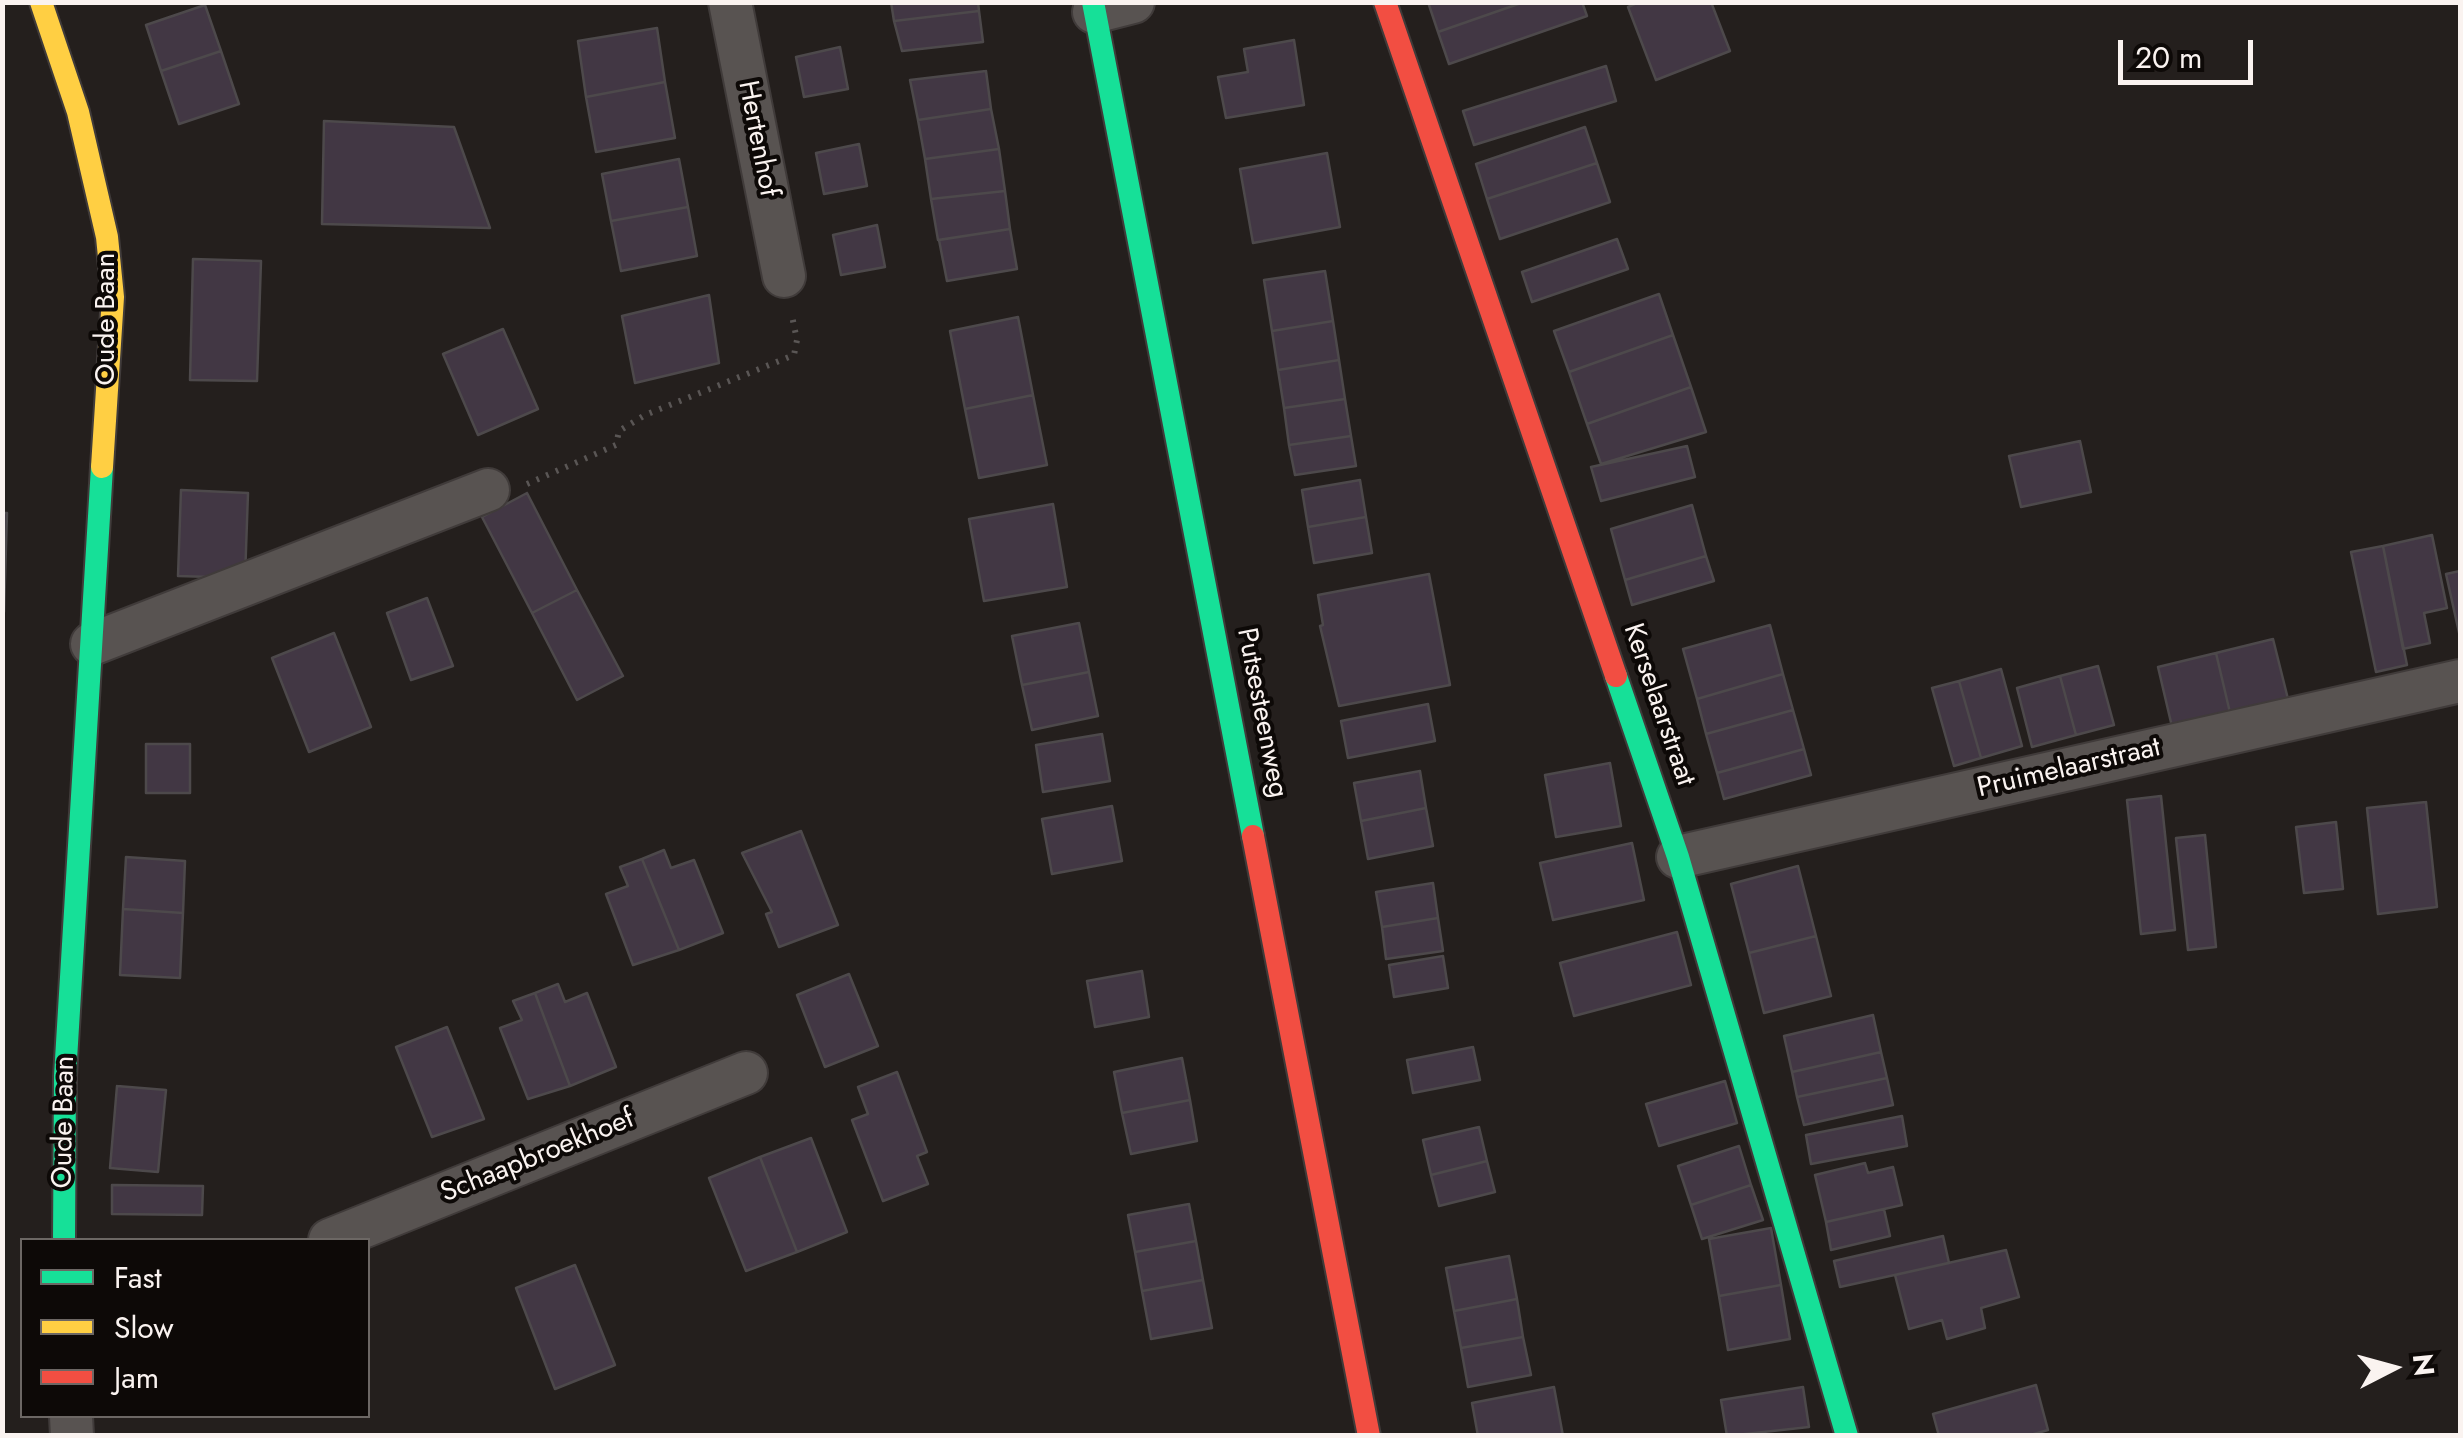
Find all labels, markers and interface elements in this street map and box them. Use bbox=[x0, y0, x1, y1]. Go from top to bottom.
scale bar bbox=[2123, 20, 2258, 82]
text: 20 m bbox=[2135, 36, 2202, 79]
street label: Hertenhof bbox=[729, 78, 785, 200]
street label: Oude Baan bbox=[90, 253, 124, 385]
street label: Kerselaarstraat bbox=[1615, 620, 1701, 790]
street label: Putsesteenweg bbox=[1228, 625, 1294, 801]
street label: Pruimelaarstraat bbox=[1974, 732, 2164, 806]
street label: Oude Baan bbox=[47, 1055, 83, 1189]
street label: Schaapbroekhoef bbox=[436, 1103, 640, 1211]
legend bbox=[20, 1238, 370, 1418]
text: Fast bbox=[114, 1256, 162, 1299]
text: Slow bbox=[114, 1306, 174, 1349]
north arrow bbox=[2343, 1318, 2443, 1418]
text: N bbox=[2402, 1352, 2445, 1378]
text: Jam bbox=[114, 1356, 159, 1399]

